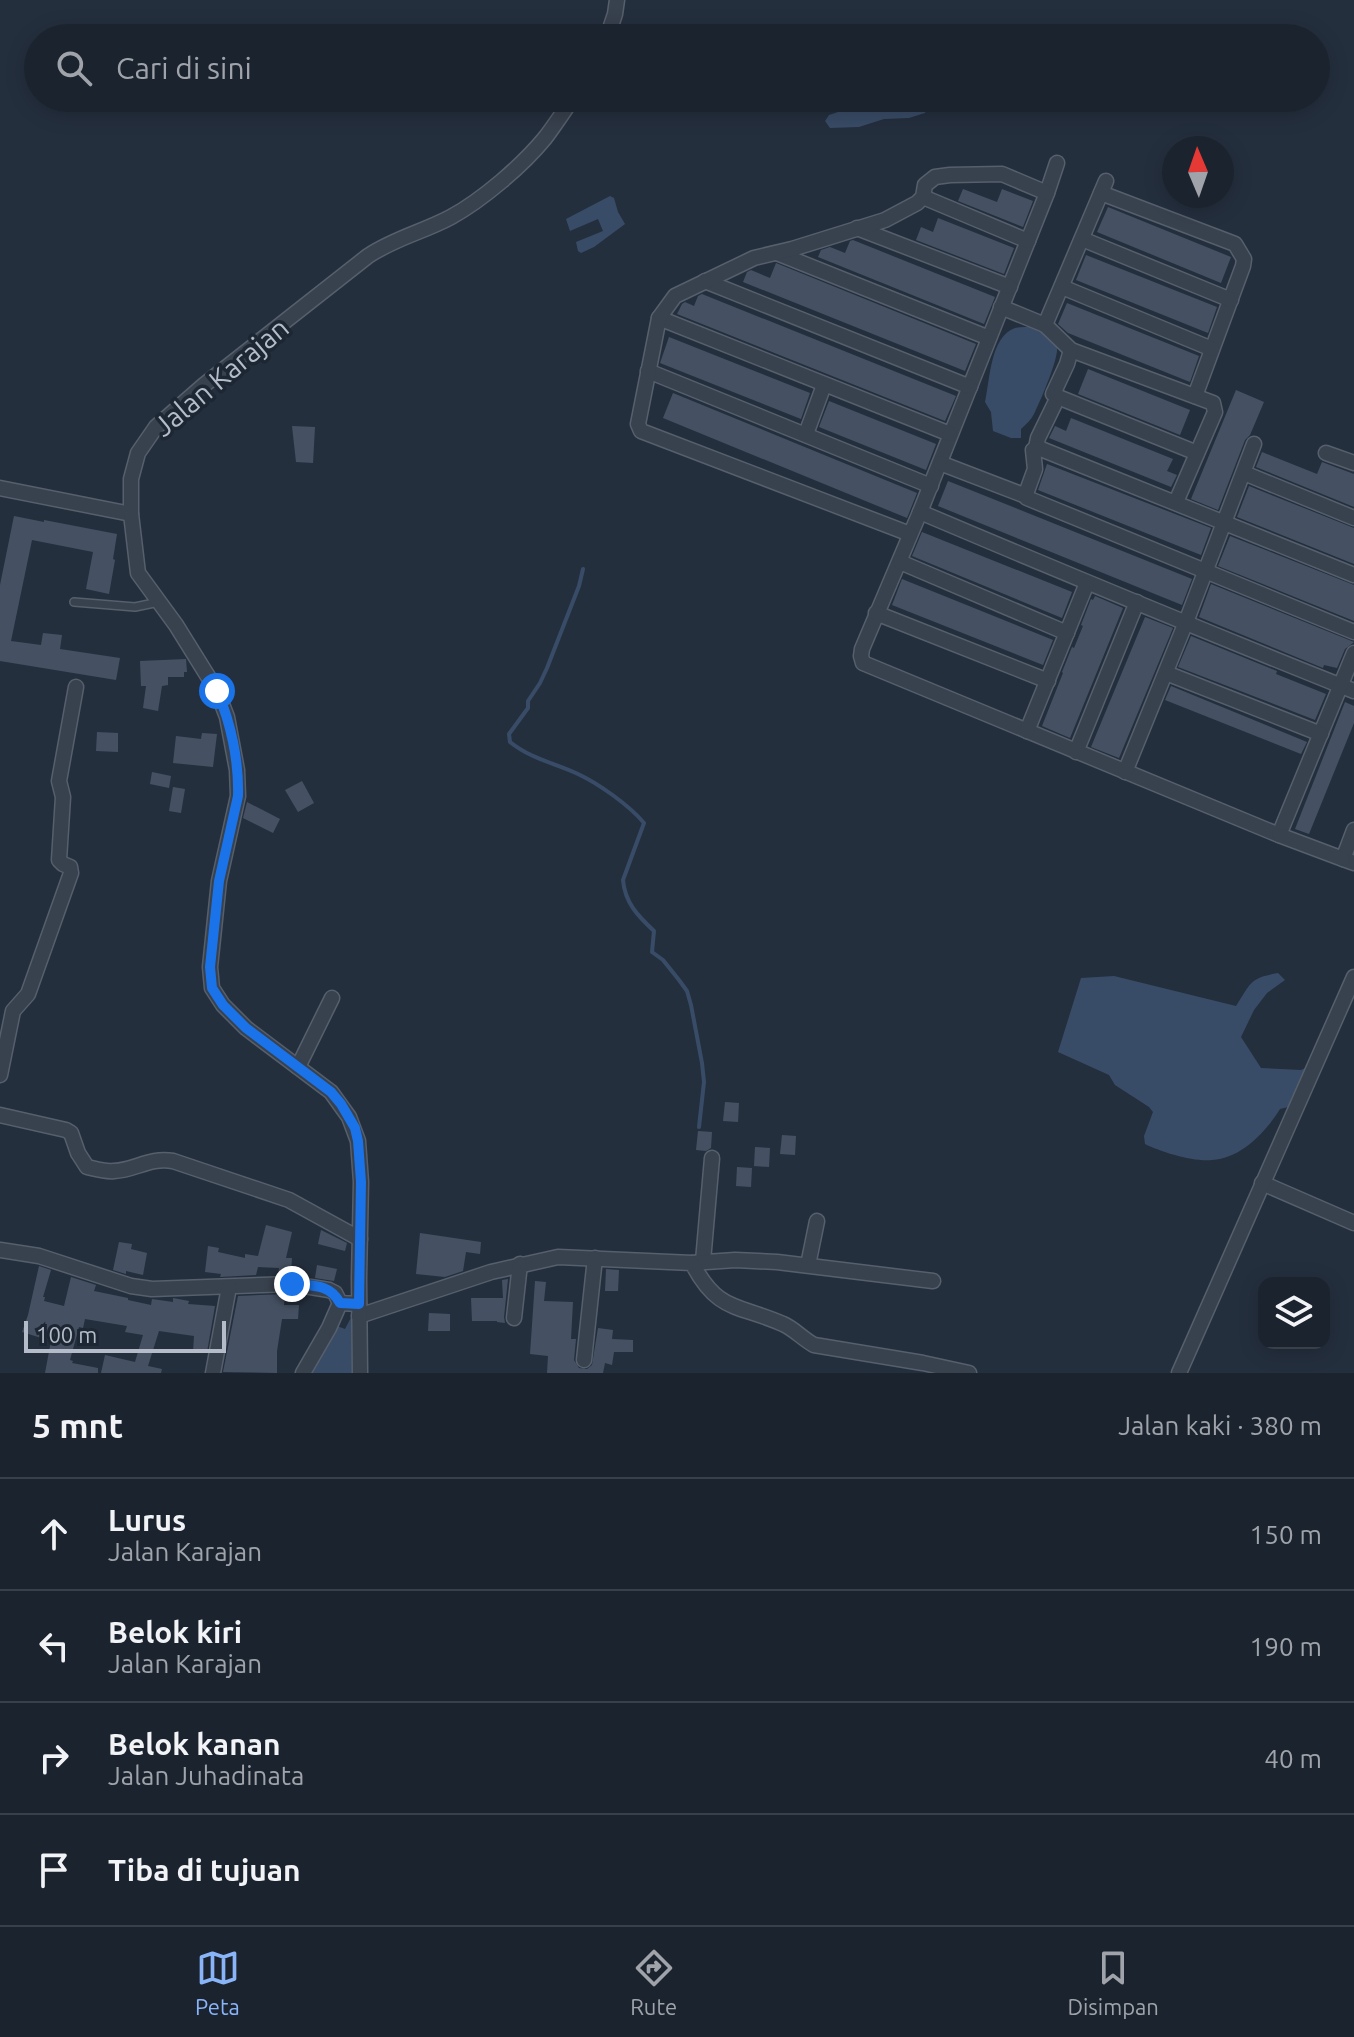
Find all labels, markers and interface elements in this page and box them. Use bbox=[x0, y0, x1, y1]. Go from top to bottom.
search box bbox=[24, 24, 1330, 112]
icon: search bbox=[52, 46, 96, 90]
text: Cari di sini bbox=[116, 51, 252, 85]
north arrow bbox=[1162, 136, 1234, 208]
street label: Jalan Karajan bbox=[147, 311, 294, 442]
route start bbox=[199, 673, 235, 709]
route end bbox=[274, 1266, 310, 1302]
map controls bbox=[1258, 1277, 1330, 1349]
button: layers bbox=[1258, 1277, 1330, 1349]
scale bar bbox=[24, 1317, 226, 1353]
text: 100 m bbox=[36, 1322, 97, 1347]
text: 5 mnt bbox=[32, 1406, 123, 1444]
text: Jalan kaki · 380 m bbox=[1118, 1411, 1322, 1440]
text: Lurus bbox=[108, 1503, 186, 1537]
icon: ahead bbox=[32, 1512, 76, 1556]
text: 150 m bbox=[1250, 1520, 1322, 1549]
text: Jalan Karajan bbox=[108, 1537, 262, 1566]
text: Belok kiri bbox=[108, 1615, 242, 1649]
icon: left bbox=[32, 1624, 76, 1668]
text: 190 m bbox=[1250, 1632, 1322, 1661]
text: Jalan Karajan bbox=[108, 1649, 262, 1678]
text: Belok kanan bbox=[108, 1727, 281, 1761]
icon: right bbox=[32, 1736, 76, 1780]
text: 40 m bbox=[1264, 1744, 1322, 1773]
text: Jalan Juhadinata bbox=[108, 1761, 304, 1790]
icon: arrive bbox=[32, 1848, 76, 1892]
text: Tiba di tujuan bbox=[108, 1853, 301, 1887]
tab: Peta bbox=[195, 1946, 240, 2019]
tab: Rute bbox=[630, 1946, 677, 2019]
tab: Disimpan bbox=[1067, 1946, 1159, 2019]

